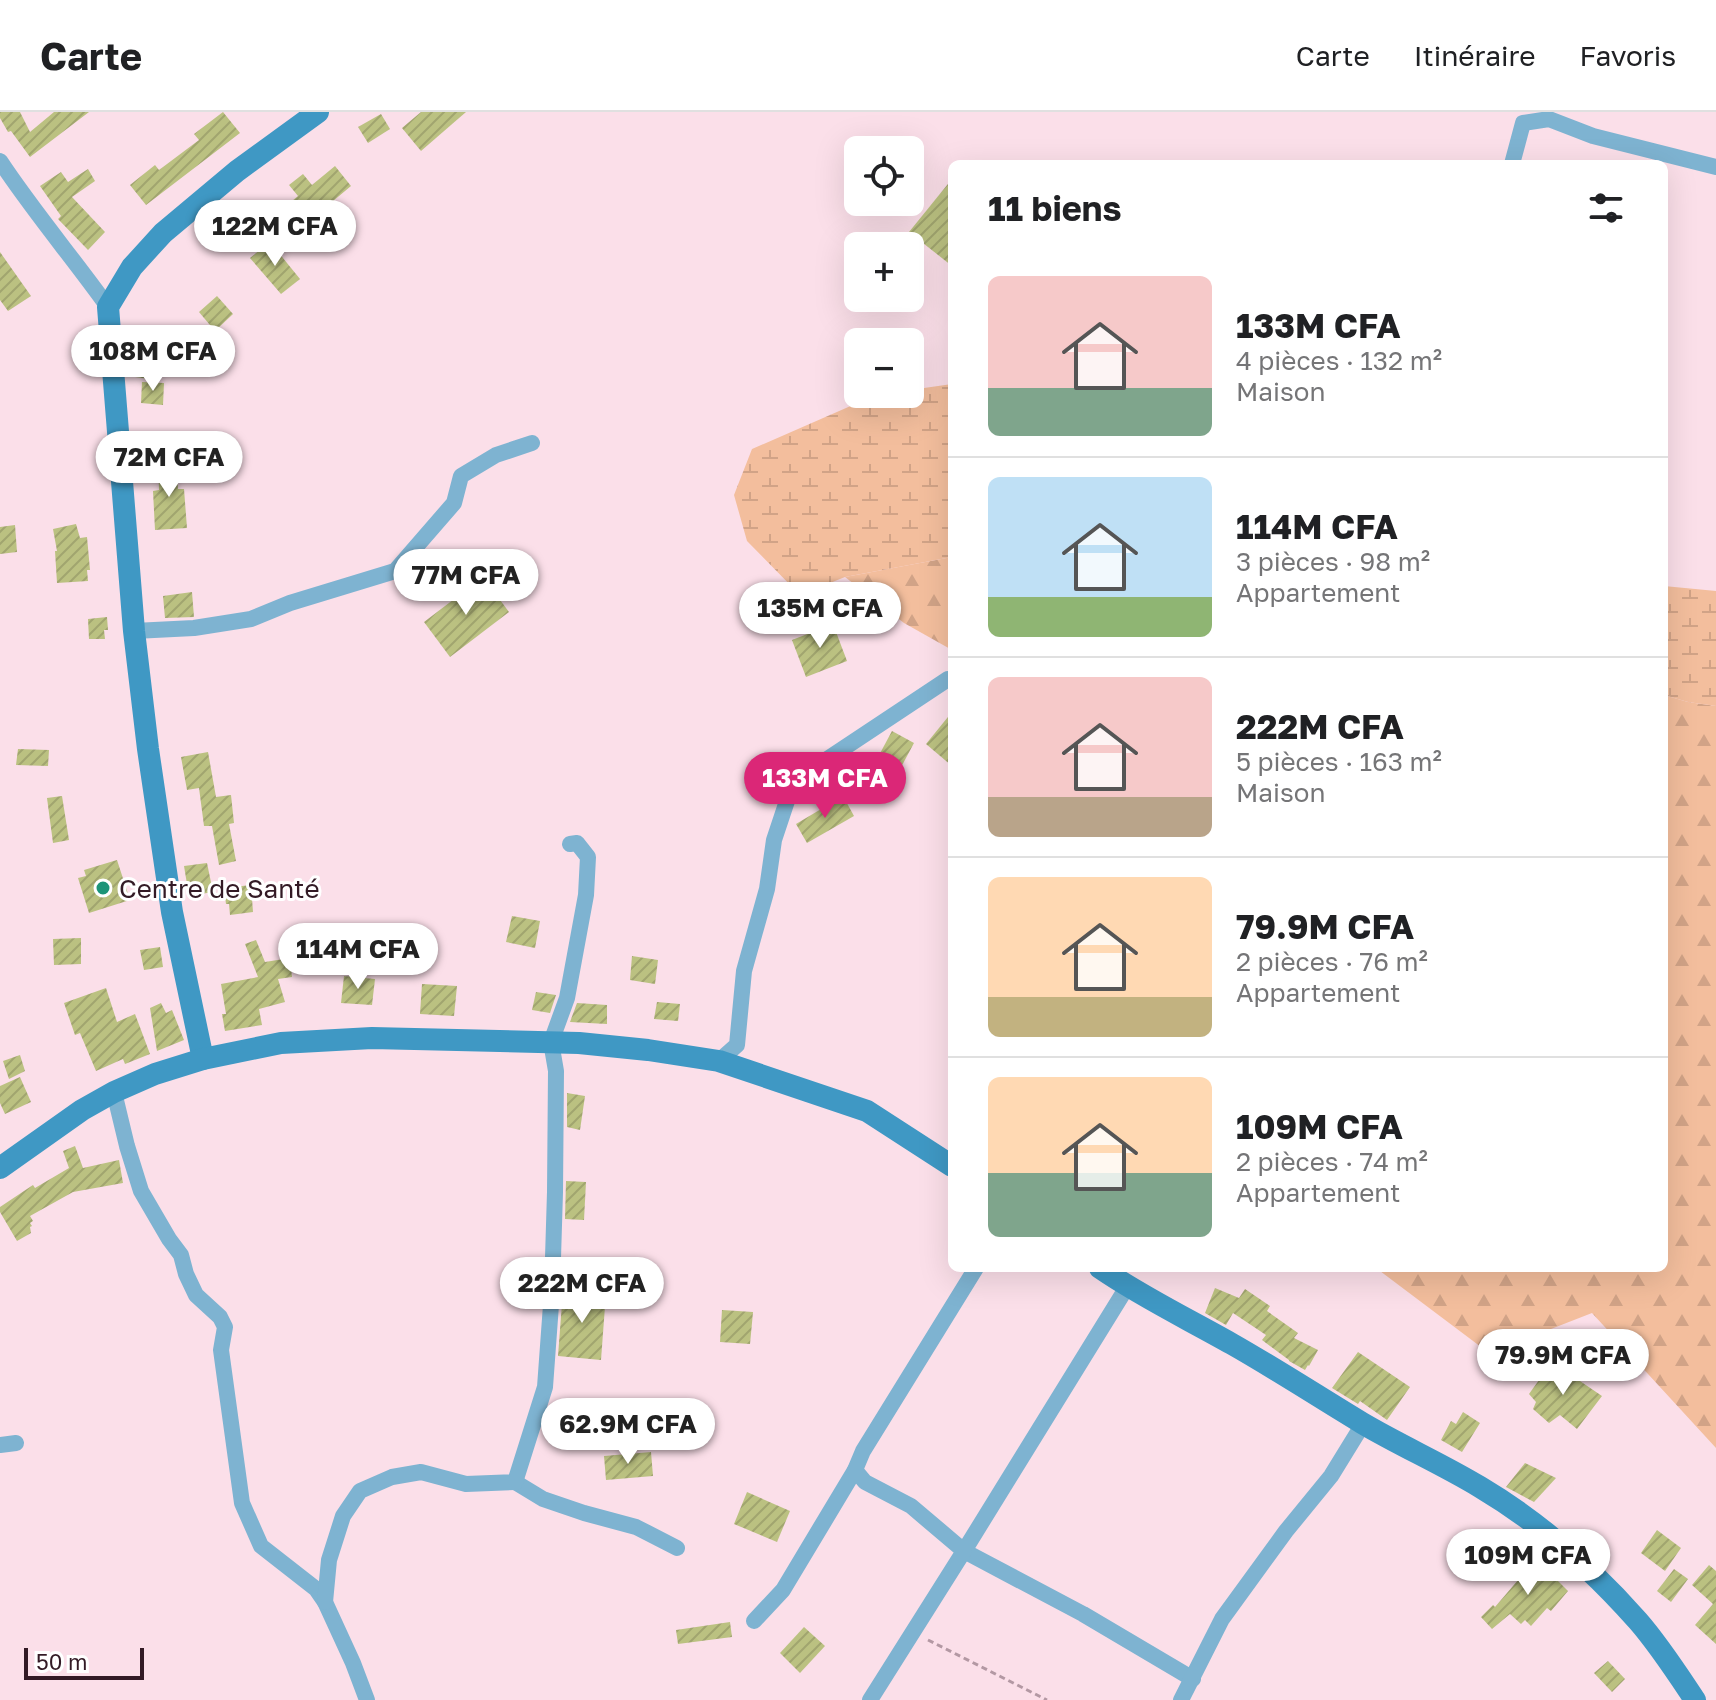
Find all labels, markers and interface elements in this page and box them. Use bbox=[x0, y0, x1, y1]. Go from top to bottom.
text: Carte bbox=[40, 33, 142, 78]
text: Carte bbox=[1296, 39, 1370, 72]
text: Itinéraire bbox=[1414, 39, 1535, 72]
text: Favoris bbox=[1579, 39, 1676, 72]
map controls bbox=[844, 136, 924, 408]
button: locate bbox=[844, 136, 924, 216]
icon: filters bbox=[1584, 186, 1628, 230]
text: 11 biens bbox=[988, 188, 1121, 228]
pin: 122M CFA bbox=[192, 200, 358, 268]
text: 122M CFA bbox=[212, 210, 338, 241]
button: + bbox=[844, 232, 924, 312]
text: 133M CFA bbox=[1236, 305, 1401, 345]
icon: home bbox=[1052, 308, 1148, 404]
pin: 108M CFA bbox=[70, 325, 236, 393]
button: − bbox=[844, 328, 924, 408]
text: 108M CFA bbox=[89, 335, 217, 366]
text: 4 pièces · 132 m² bbox=[1236, 345, 1442, 376]
text: Maison bbox=[1236, 376, 1325, 407]
pin: 72M CFA bbox=[95, 431, 243, 499]
text: 72M CFA bbox=[114, 441, 224, 472]
text: 114M CFA bbox=[1236, 506, 1398, 546]
icon: home bbox=[1052, 509, 1148, 605]
text: 3 pièces · 98 m² bbox=[1236, 546, 1430, 577]
pin: 77M CFA bbox=[392, 549, 540, 617]
text: 77M CFA bbox=[411, 559, 521, 590]
text: Appartement bbox=[1236, 577, 1400, 608]
pin: 135M CFA bbox=[737, 582, 903, 650]
text: 135M CFA bbox=[757, 592, 883, 623]
text: 222M CFA bbox=[1236, 706, 1404, 746]
icon: home bbox=[1052, 709, 1148, 805]
text: 5 pièces · 163 m² bbox=[1236, 746, 1442, 777]
pin: 133M CFA bbox=[742, 752, 908, 820]
text: 133M CFA bbox=[762, 762, 888, 793]
text: Maison bbox=[1236, 777, 1325, 808]
place label: Centre de Santé bbox=[119, 873, 319, 904]
marker: Centre de Santé bbox=[94, 879, 112, 897]
text: 79.9M CFA bbox=[1236, 906, 1414, 946]
icon: home bbox=[1052, 909, 1148, 1005]
pin: 114M CFA bbox=[275, 923, 441, 991]
text: 114M CFA bbox=[296, 933, 420, 964]
text: 2 pièces · 76 m² bbox=[1236, 946, 1428, 977]
text: Appartement bbox=[1236, 977, 1400, 1008]
text: 109M CFA bbox=[1236, 1106, 1403, 1146]
icon: home bbox=[1052, 1109, 1148, 1205]
text: 2 pièces · 74 m² bbox=[1236, 1146, 1428, 1177]
text: Appartement bbox=[1236, 1177, 1400, 1208]
pin: 222M CFA bbox=[499, 1257, 665, 1325]
text: 222M CFA bbox=[518, 1267, 646, 1298]
pin: 79.9M CFA bbox=[1471, 1329, 1655, 1397]
text: 79.9M CFA bbox=[1495, 1339, 1631, 1370]
pin: 62.9M CFA bbox=[536, 1398, 720, 1466]
text: 62.9M CFA bbox=[559, 1408, 697, 1439]
pin: 109M CFA bbox=[1445, 1529, 1611, 1597]
text: 109M CFA bbox=[1464, 1539, 1592, 1570]
scale bar bbox=[24, 1644, 144, 1680]
text: 50 m bbox=[36, 1648, 87, 1675]

